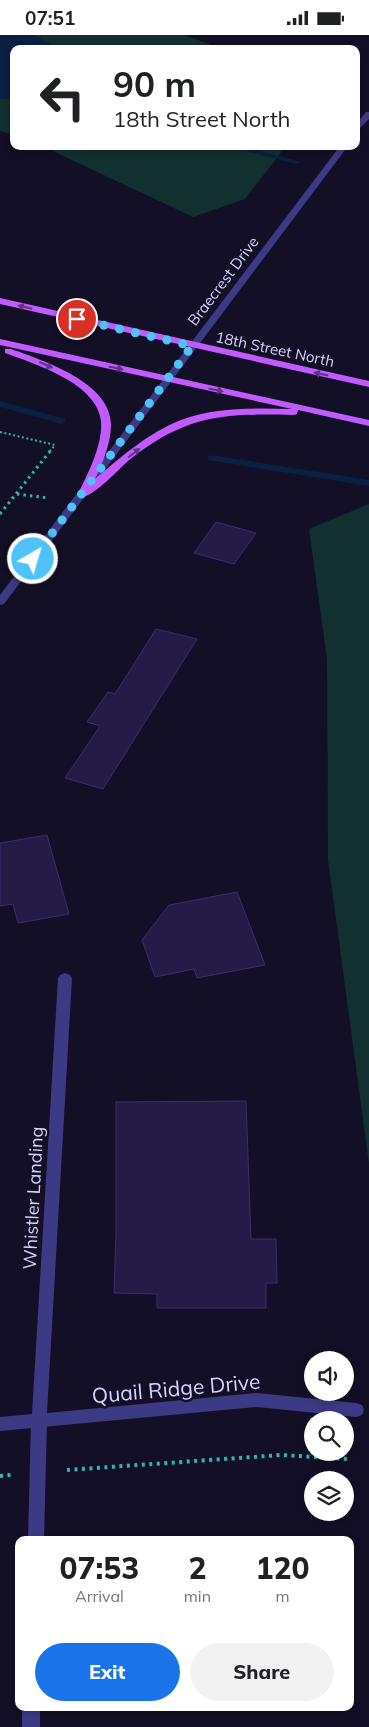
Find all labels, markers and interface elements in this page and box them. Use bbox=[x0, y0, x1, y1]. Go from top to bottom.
text: 07:51 bbox=[25, 6, 75, 30]
text: 90 m bbox=[113, 62, 196, 106]
icon: left bbox=[30, 65, 95, 130]
text: 18th Street North bbox=[113, 105, 290, 133]
street label: Braecrest Drive bbox=[183, 233, 263, 329]
pin bbox=[56, 298, 98, 340]
one-way arrow bbox=[18, 303, 33, 311]
icon: arrive bbox=[63, 305, 91, 333]
street label: 18th Street North bbox=[214, 327, 336, 371]
one-way arrow bbox=[39, 361, 53, 369]
one-way arrow bbox=[108, 364, 124, 372]
one-way arrow bbox=[314, 370, 329, 378]
one-way arrow bbox=[208, 386, 224, 394]
one-way arrow bbox=[127, 447, 140, 458]
position arrow bbox=[6, 532, 58, 584]
street label: Whistler Landing bbox=[18, 1126, 48, 1270]
map controls bbox=[304, 1351, 354, 1521]
button: sound bbox=[304, 1351, 354, 1401]
street label: Quail Ridge Drive bbox=[91, 1368, 261, 1408]
button: search bbox=[304, 1411, 354, 1461]
button: layers bbox=[304, 1471, 354, 1521]
text: 07:53 bbox=[59, 1549, 139, 1587]
text: 2 bbox=[188, 1549, 206, 1587]
text: 120 bbox=[256, 1549, 310, 1587]
text: Arrival bbox=[75, 1586, 124, 1606]
text: min bbox=[184, 1586, 211, 1606]
text: m bbox=[275, 1586, 290, 1606]
button: Exit bbox=[35, 1643, 180, 1701]
button: Share bbox=[190, 1643, 334, 1701]

